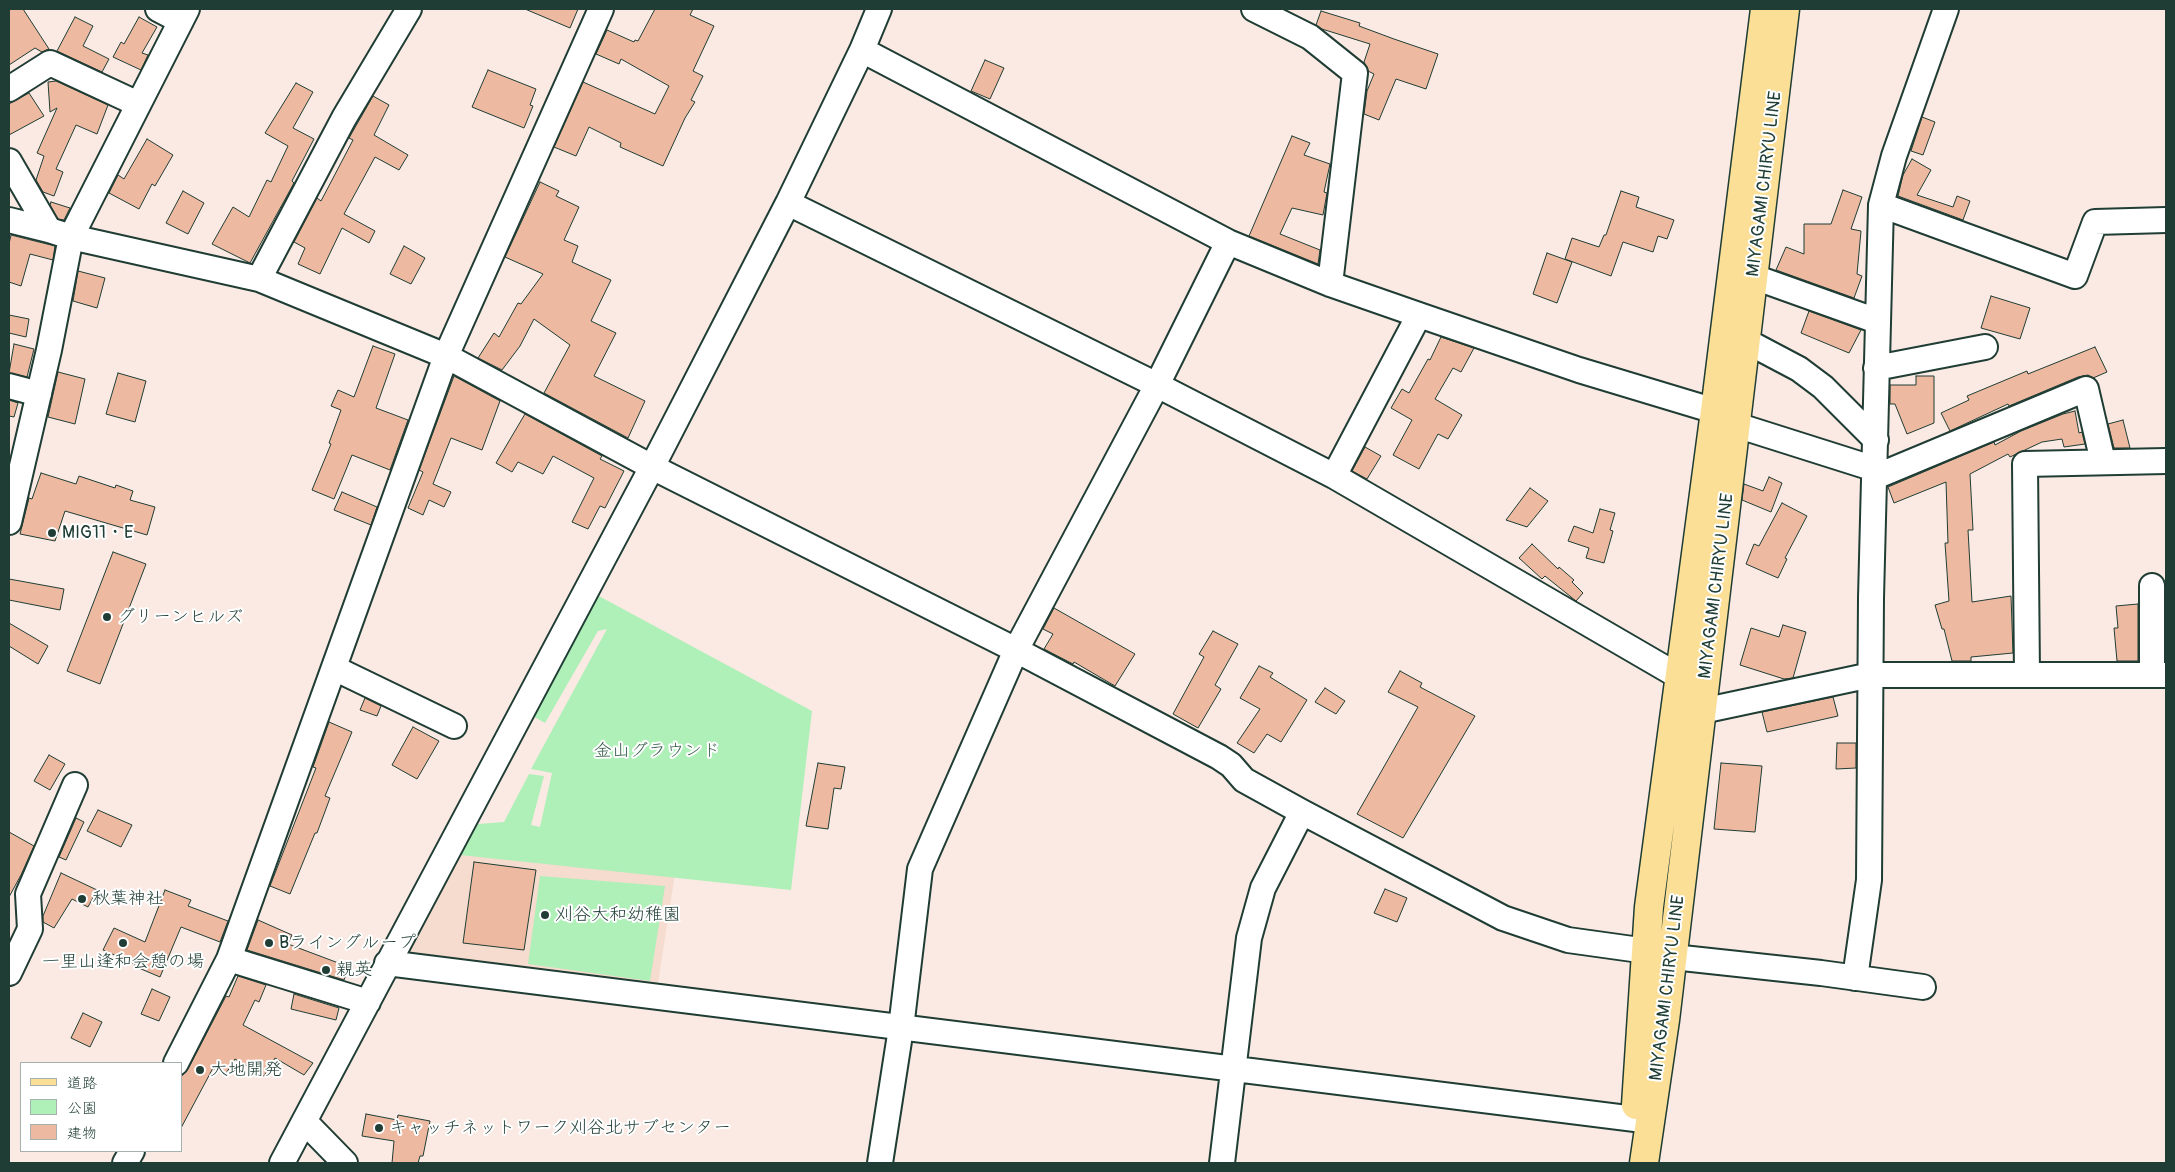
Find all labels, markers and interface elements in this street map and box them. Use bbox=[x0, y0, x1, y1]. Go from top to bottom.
street label: MIYAGAMI CHIRYU LINE bbox=[1743, 90, 1787, 278]
street label: MIYAGAMI CHIRYU LINE bbox=[1695, 492, 1739, 680]
place label: MIG11・E bbox=[62, 522, 133, 544]
marker: MIG11・E bbox=[46, 527, 58, 539]
place label: グリーンヒルズ bbox=[117, 606, 243, 628]
marker: グリーンヒルズ bbox=[101, 611, 113, 623]
park label: 金山グラウンド bbox=[594, 740, 720, 762]
place label: 秋葉神社 bbox=[92, 888, 164, 910]
marker: 秋葉神社 bbox=[76, 893, 88, 905]
street label: MIYAGAMI CHIRYU LINE bbox=[1646, 894, 1690, 1082]
place label: 刈谷大和幼稚園 bbox=[555, 904, 681, 926]
marker: 刈谷大和幼稚園 bbox=[539, 909, 551, 921]
place label: Bライングループ bbox=[279, 932, 416, 954]
marker: 一里山逢和会憩の場 bbox=[117, 937, 129, 949]
marker: Bライングループ bbox=[263, 937, 275, 949]
place label: 一里山逢和会憩の場 bbox=[42, 951, 204, 973]
place label: 親英 bbox=[336, 959, 372, 981]
marker: 親英 bbox=[320, 964, 332, 976]
place label: 大地開発 bbox=[210, 1059, 282, 1081]
legend bbox=[20, 1062, 182, 1152]
marker: 大地開発 bbox=[194, 1064, 206, 1076]
text: 道路 bbox=[67, 1074, 97, 1093]
text: 公園 bbox=[67, 1099, 97, 1118]
place label: キャッチネットワーク刈谷北サブセンター bbox=[389, 1117, 731, 1139]
marker: キャッチネットワーク刈谷北サブセンター bbox=[373, 1122, 385, 1134]
text: 建物 bbox=[67, 1124, 97, 1143]

